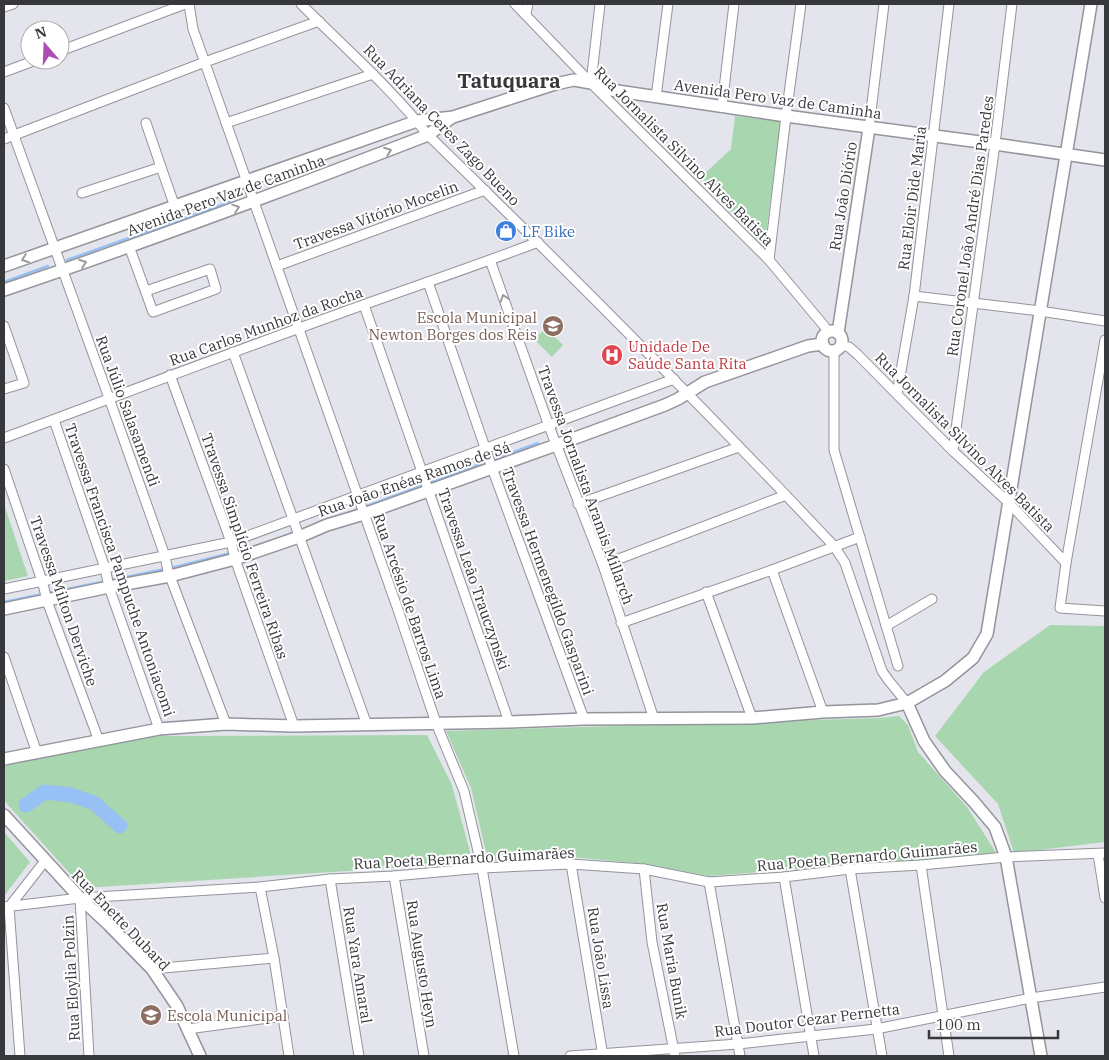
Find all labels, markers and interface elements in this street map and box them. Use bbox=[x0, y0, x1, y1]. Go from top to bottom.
north arrow bbox=[20, 20, 70, 70]
text: N bbox=[33, 22, 49, 43]
street label: Rua Adriana Ceres Zago Bueno bbox=[360, 40, 524, 210]
street label: Rua Jornalista Silvino Alves Batista bbox=[590, 62, 778, 250]
district label: Tatuquara bbox=[457, 67, 561, 94]
street label: Avenida Pero Vaz de Caminha bbox=[673, 75, 883, 123]
street label: Rua Coronel João André Dias Paredes bbox=[942, 94, 998, 358]
street label: Rua Eloir Dide Maria bbox=[894, 125, 930, 271]
street label: Rua João Diório bbox=[825, 140, 861, 252]
one-way arrow bbox=[383, 146, 392, 157]
street label: Avenida Pero Vaz de Caminha bbox=[124, 150, 328, 240]
street label: Travessa Vitório Mocelin bbox=[291, 176, 461, 254]
one-way arrow bbox=[231, 204, 240, 214]
shop icon: LF Bike bbox=[494, 219, 518, 243]
place label: LF Bike bbox=[522, 222, 575, 241]
one-way arrow bbox=[21, 253, 30, 263]
one-way arrow bbox=[78, 259, 87, 269]
street label: Rua Carlos Munhoz da Rocha bbox=[167, 282, 365, 370]
one-way arrow bbox=[500, 294, 510, 302]
place label: Escola Municipal Newton Borges dos Reis bbox=[369, 308, 537, 344]
school or university icon: Escola Municipal Newton Borges dos Reis bbox=[541, 314, 565, 338]
street label: Rua Júlio Salasamendi bbox=[92, 333, 164, 489]
place label: Unidade De Saúde Santa Rita bbox=[628, 337, 747, 373]
hospital icon: Unidade De Saúde Santa Rita bbox=[600, 343, 624, 367]
street label: Rua Jornalista Silvino Alves Batista bbox=[871, 348, 1059, 536]
street label: Travessa Jornalista Aramis Millarch bbox=[534, 363, 638, 607]
street label: Travessa Francisca Pampuche Antoniacomi bbox=[61, 421, 179, 719]
street label: Travessa Simplício Ferreira Ribas bbox=[197, 431, 293, 661]
street label: Rua João Enéas Ramos de Sá bbox=[315, 437, 513, 521]
street label: Travessa Hermenegildo Gasparini bbox=[498, 465, 598, 698]
street label: Travessa Leão Trauczynski bbox=[434, 486, 514, 673]
street label: Rua Arcésio de Barros Lima bbox=[369, 511, 451, 701]
street label: Travessa Milton Derviche bbox=[26, 513, 102, 689]
street label: Rua Poeta Bernardo Guimarães bbox=[756, 837, 978, 875]
street label: Rua Poeta Bernardo Guimarães bbox=[353, 843, 575, 873]
street label: Rua Enette Dubard bbox=[68, 866, 174, 974]
street label: Rua Augusto Heyn bbox=[402, 899, 442, 1030]
street label: Rua Maria Bunik bbox=[652, 901, 692, 1021]
street label: Rua Yara Amaral bbox=[339, 905, 377, 1025]
street label: Rua João Lissa bbox=[584, 906, 618, 1010]
street label: Rua Eloylia Polzin bbox=[58, 914, 84, 1042]
street label: Rua Doutor Cezar Pernetta bbox=[713, 999, 901, 1041]
school or university icon: Escola Municipal bbox=[139, 1003, 163, 1027]
place label: Escola Municipal bbox=[167, 1006, 287, 1025]
scale bar bbox=[929, 1008, 1058, 1040]
text: 100 m bbox=[936, 1015, 981, 1034]

